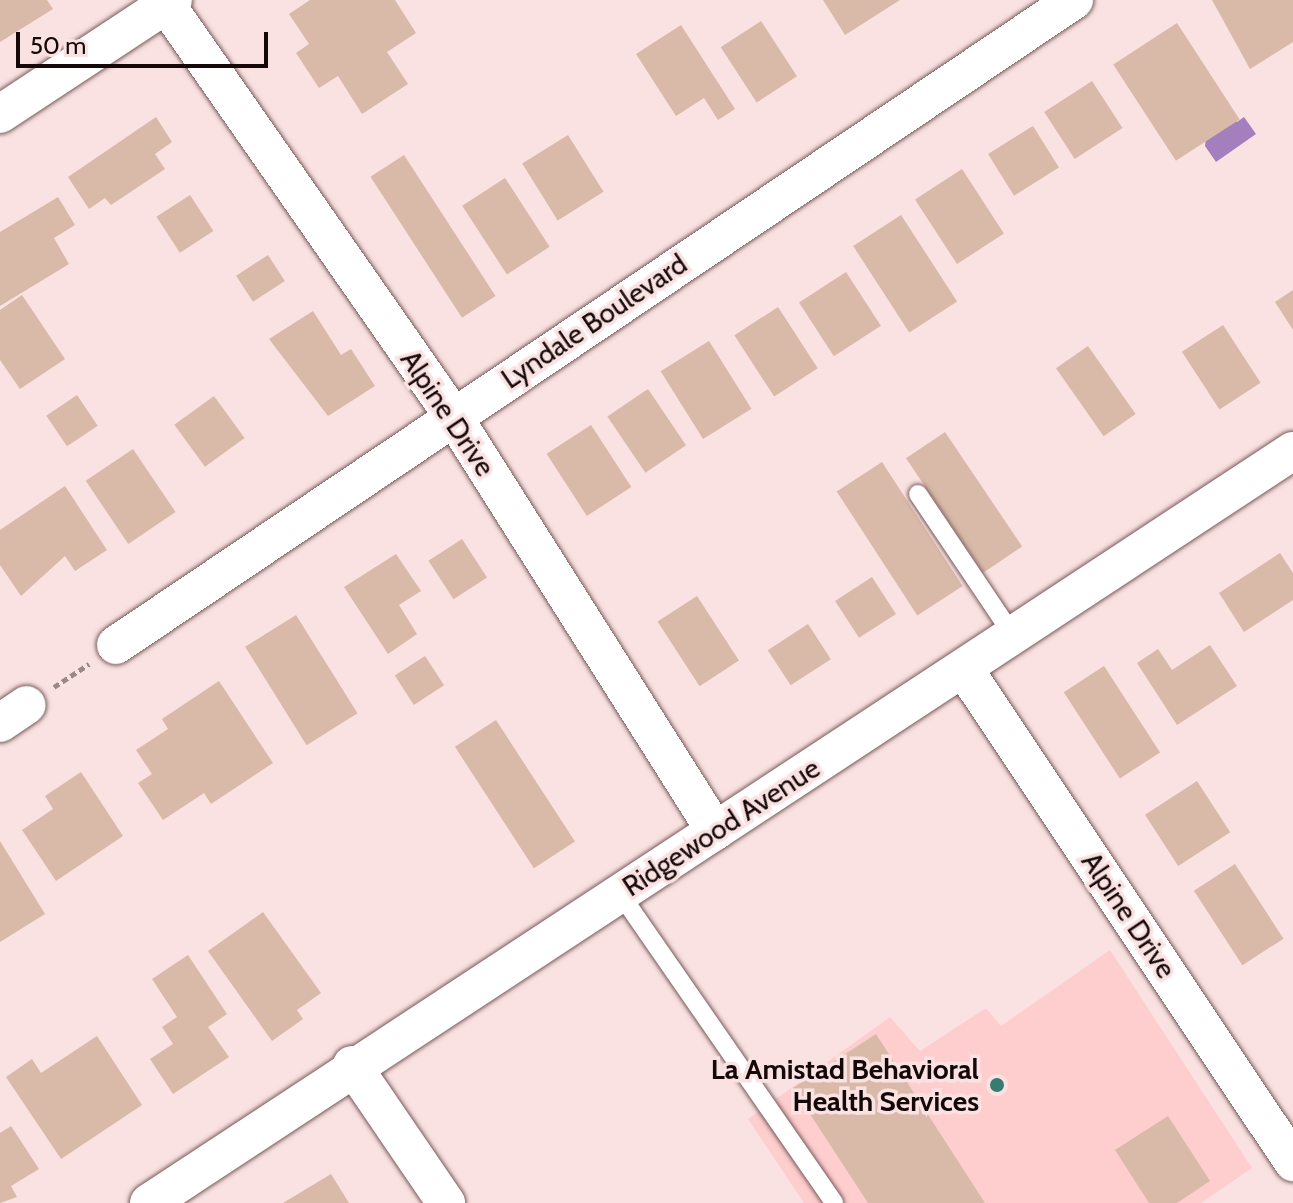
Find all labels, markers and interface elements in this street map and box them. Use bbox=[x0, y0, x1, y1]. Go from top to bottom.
scale bar bbox=[20, 16, 272, 66]
text: 50 m bbox=[30, 31, 86, 60]
street label: Lyndale Boulevard bbox=[495, 247, 693, 395]
street label: Alpine Drive bbox=[394, 344, 502, 482]
street label: Ridgewood Avenue bbox=[616, 751, 826, 903]
street label: Alpine Drive bbox=[1075, 846, 1183, 984]
place label: La Amistad Behavioral Health Services bbox=[711, 1052, 979, 1118]
marker: La Amistad Behavioral Health Services bbox=[986, 1074, 1008, 1096]

